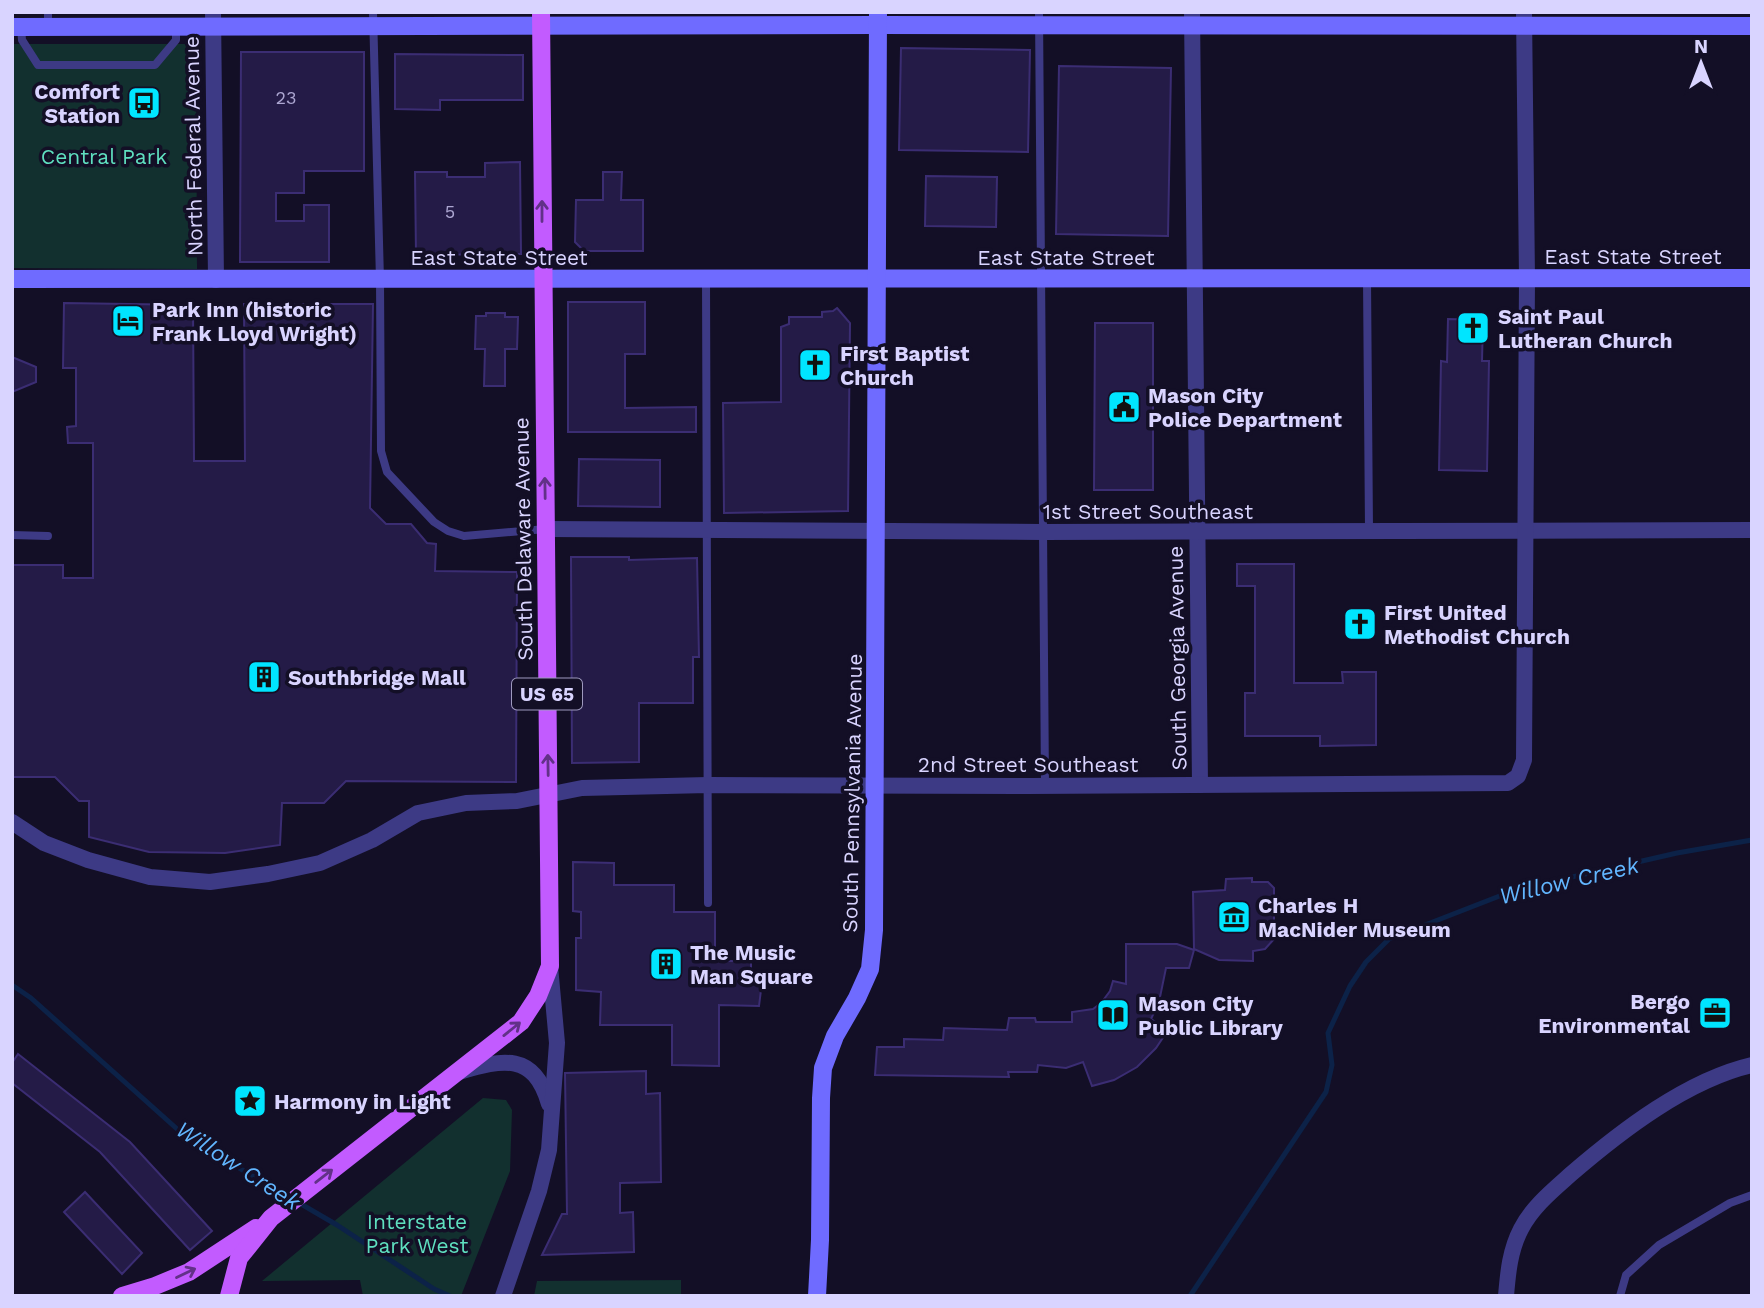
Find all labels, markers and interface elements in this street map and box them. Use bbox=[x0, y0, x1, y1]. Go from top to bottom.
north arrow bbox=[1666, 28, 1736, 98]
text: N bbox=[1694, 35, 1708, 58]
street label: North Federal Avenue bbox=[179, 36, 207, 256]
place label: Comfort Station bbox=[34, 79, 120, 128]
bus stop icon: Comfort Station bbox=[125, 84, 163, 122]
house number: 23 bbox=[276, 87, 297, 108]
park label: Central Park bbox=[41, 144, 167, 169]
one-way arrow bbox=[535, 200, 549, 223]
house number: 5 bbox=[445, 201, 455, 222]
street label: East State Street bbox=[1544, 244, 1722, 269]
street label: East State Street bbox=[410, 245, 588, 270]
street label: East State Street bbox=[977, 245, 1155, 270]
place label: Park Inn (historic Frank Lloyd Wright) bbox=[152, 297, 357, 346]
hotel icon: Park Inn (historic Frank Lloyd Wright) bbox=[109, 302, 147, 340]
place label: Saint Paul Lutheran Church bbox=[1498, 304, 1672, 353]
church icon: Saint Paul Lutheran Church bbox=[1454, 309, 1492, 347]
place label: First Baptist Church bbox=[840, 341, 969, 390]
church icon: First Baptist Church bbox=[796, 346, 834, 384]
place label: Mason City Police Department bbox=[1148, 383, 1342, 432]
public building icon: Mason City Police Department bbox=[1105, 388, 1143, 426]
street label: South Delaware Avenue bbox=[508, 417, 538, 661]
one-way arrow bbox=[538, 477, 552, 500]
street label: 1st Street Southeast bbox=[1043, 499, 1253, 524]
street label: South Georgia Avenue bbox=[1163, 545, 1191, 771]
place label: First United Methodist Church bbox=[1384, 600, 1570, 649]
church icon: First United Methodist Church bbox=[1341, 605, 1379, 643]
street label: South Pennsylvania Avenue bbox=[837, 653, 867, 933]
building icon: Southbridge Mall bbox=[245, 658, 283, 696]
place label: Southbridge Mall bbox=[288, 665, 466, 690]
road number: US 65 bbox=[512, 678, 582, 709]
street label: 2nd Street Southeast bbox=[918, 752, 1139, 777]
one-way arrow bbox=[541, 753, 555, 776]
water label: Willow Creek bbox=[1497, 851, 1643, 910]
place label: Charles H MacNider Museum bbox=[1258, 893, 1451, 942]
museum icon: Charles H MacNider Museum bbox=[1215, 898, 1253, 936]
place label: The Music Man Square bbox=[690, 940, 813, 989]
building icon: The Music Man Square bbox=[647, 945, 685, 983]
place label: Bergo Environmental bbox=[1538, 989, 1690, 1038]
place label: Mason City Public Library bbox=[1138, 991, 1283, 1040]
office icon: Bergo Environmental bbox=[1696, 994, 1734, 1032]
library icon: Mason City Public Library bbox=[1094, 996, 1132, 1034]
one-way arrow bbox=[502, 1022, 520, 1037]
place icon: Harmony in Light bbox=[231, 1082, 269, 1120]
place label: Harmony in Light bbox=[274, 1089, 451, 1114]
water label: Willow Creek bbox=[171, 1116, 306, 1217]
one-way arrow bbox=[315, 1168, 333, 1183]
park label: Interstate Park West bbox=[366, 1209, 469, 1258]
one-way arrow bbox=[175, 1265, 196, 1279]

